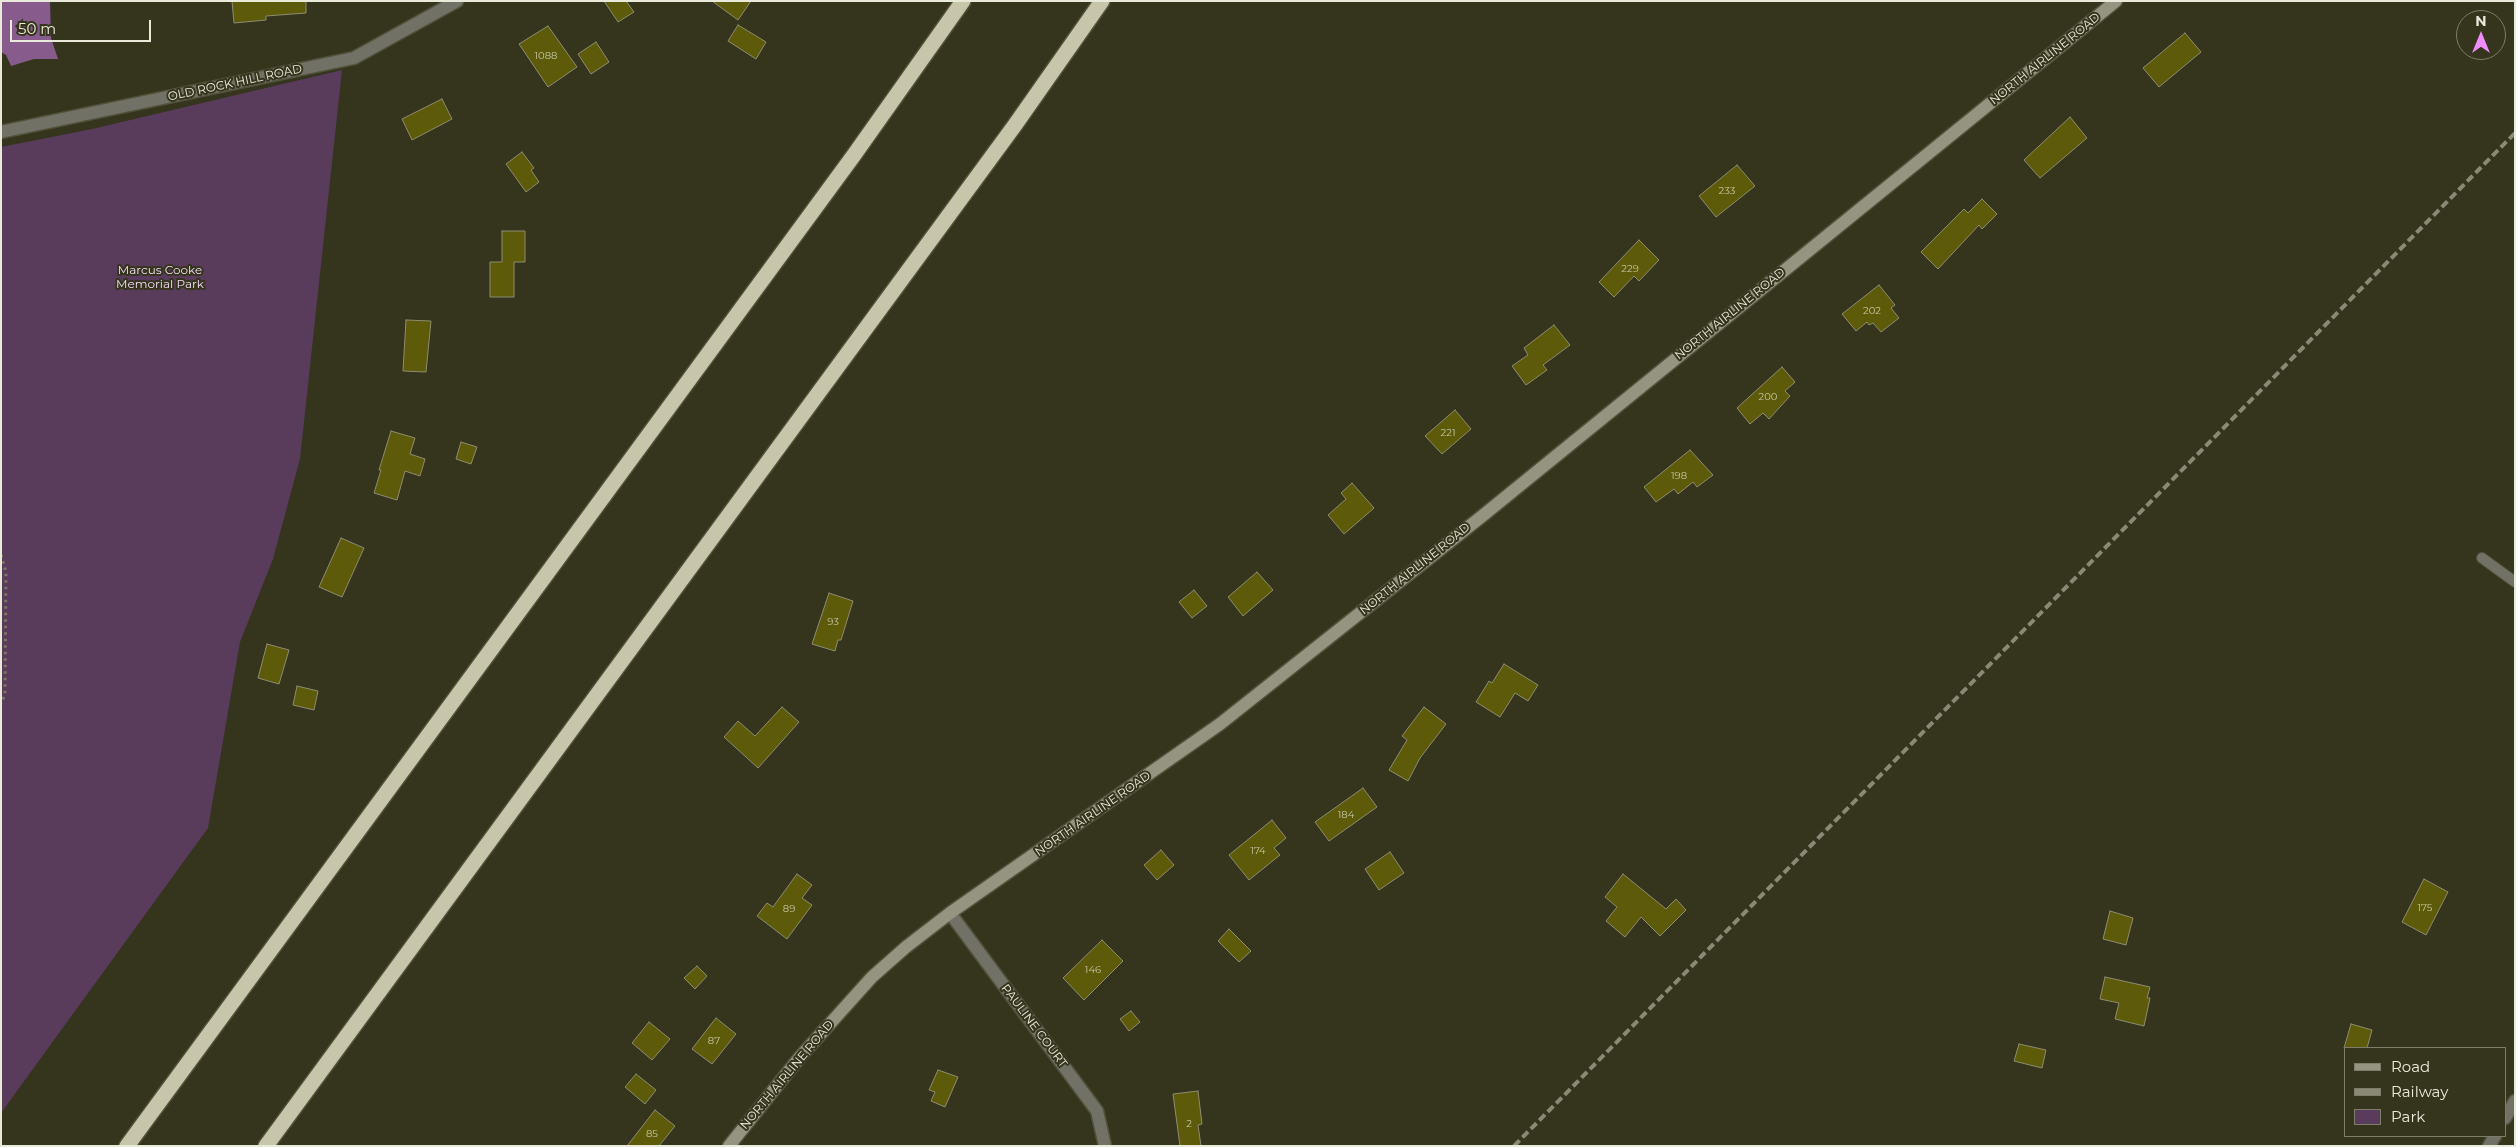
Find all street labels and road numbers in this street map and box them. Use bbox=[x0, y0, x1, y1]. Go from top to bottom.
street label: NORTH AIRLINE ROAD bbox=[1987, 10, 2103, 108]
street label: OLD ROCK HILL ROAD bbox=[167, 62, 303, 104]
street label: NORTH AIRLINE ROAD bbox=[1672, 265, 1788, 363]
street label: NORTH AIRLINE ROAD bbox=[1357, 520, 1473, 618]
street label: NORTH AIRLINE ROAD bbox=[1032, 769, 1154, 859]
street label: PAULINE COURT bbox=[998, 981, 1070, 1071]
street label: NORTH AIRLINE ROAD bbox=[737, 1018, 837, 1132]

